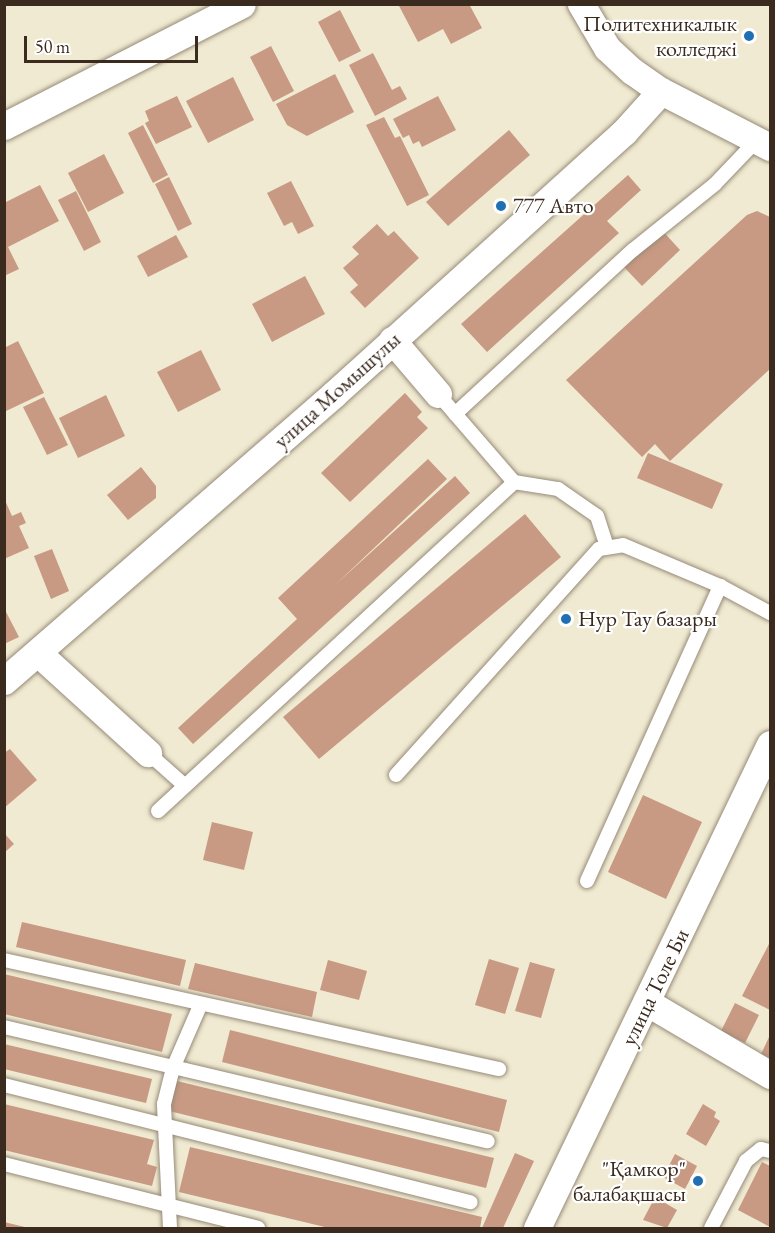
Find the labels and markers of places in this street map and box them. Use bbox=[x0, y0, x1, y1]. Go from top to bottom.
place label: Политехникалык колледжі bbox=[583, 10, 737, 62]
marker: Политехникалык колледжі bbox=[742, 29, 756, 43]
place label: 777 Авто bbox=[513, 193, 594, 219]
marker: 777 Авто bbox=[494, 199, 508, 213]
place label: Нур Тау базары bbox=[578, 606, 717, 632]
marker: Нур Тау базары bbox=[559, 612, 573, 626]
place label: "Қамкор" балабақшасы bbox=[573, 1155, 686, 1206]
marker: "Қамкор" балабақшасы bbox=[691, 1174, 705, 1188]

